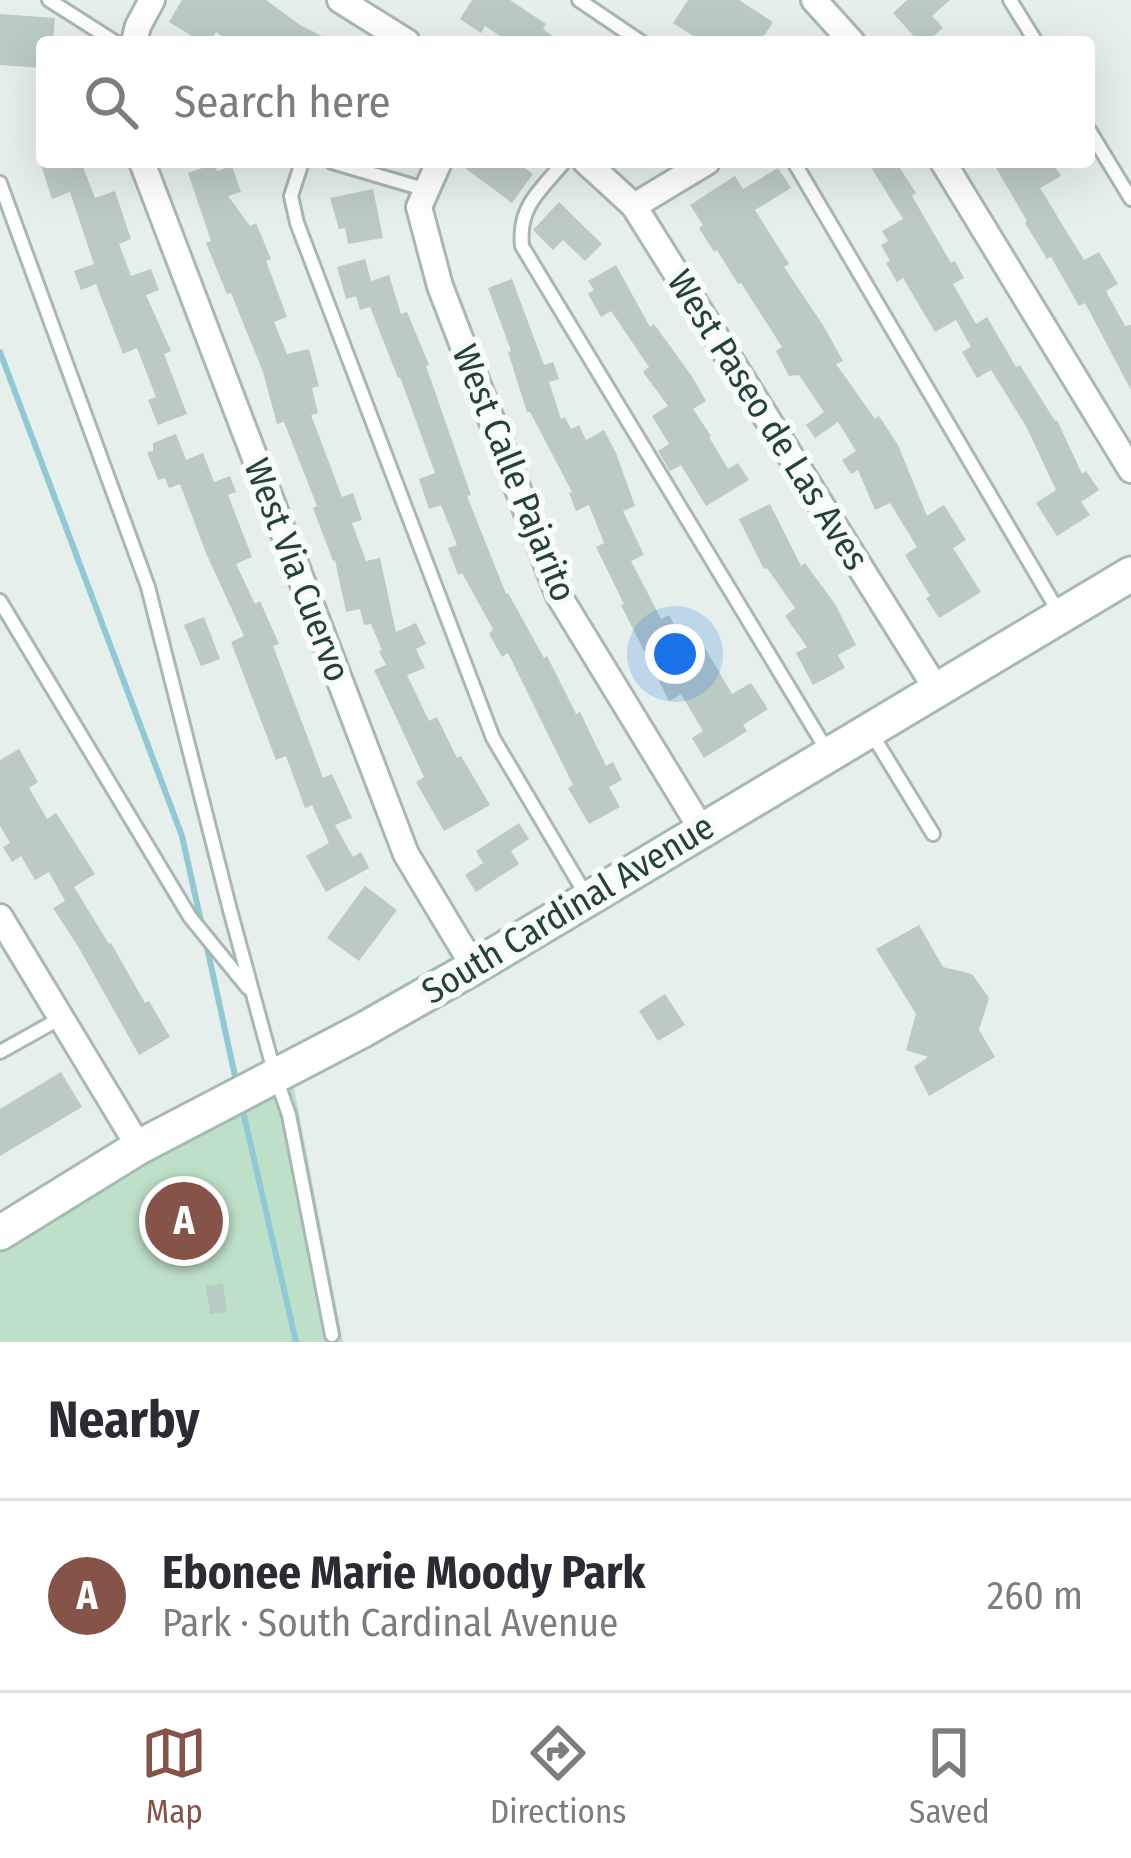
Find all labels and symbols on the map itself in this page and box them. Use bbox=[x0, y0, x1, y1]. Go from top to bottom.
street label: West Paseo de Las Aves bbox=[658, 262, 878, 578]
street label: West Calle Pajarito bbox=[442, 338, 586, 608]
street label: West Via Cuervo bbox=[234, 452, 360, 688]
your location bbox=[645, 624, 705, 684]
street label: South Cardinal Avenue bbox=[414, 804, 722, 1014]
pin: A bbox=[145, 1176, 223, 1266]

